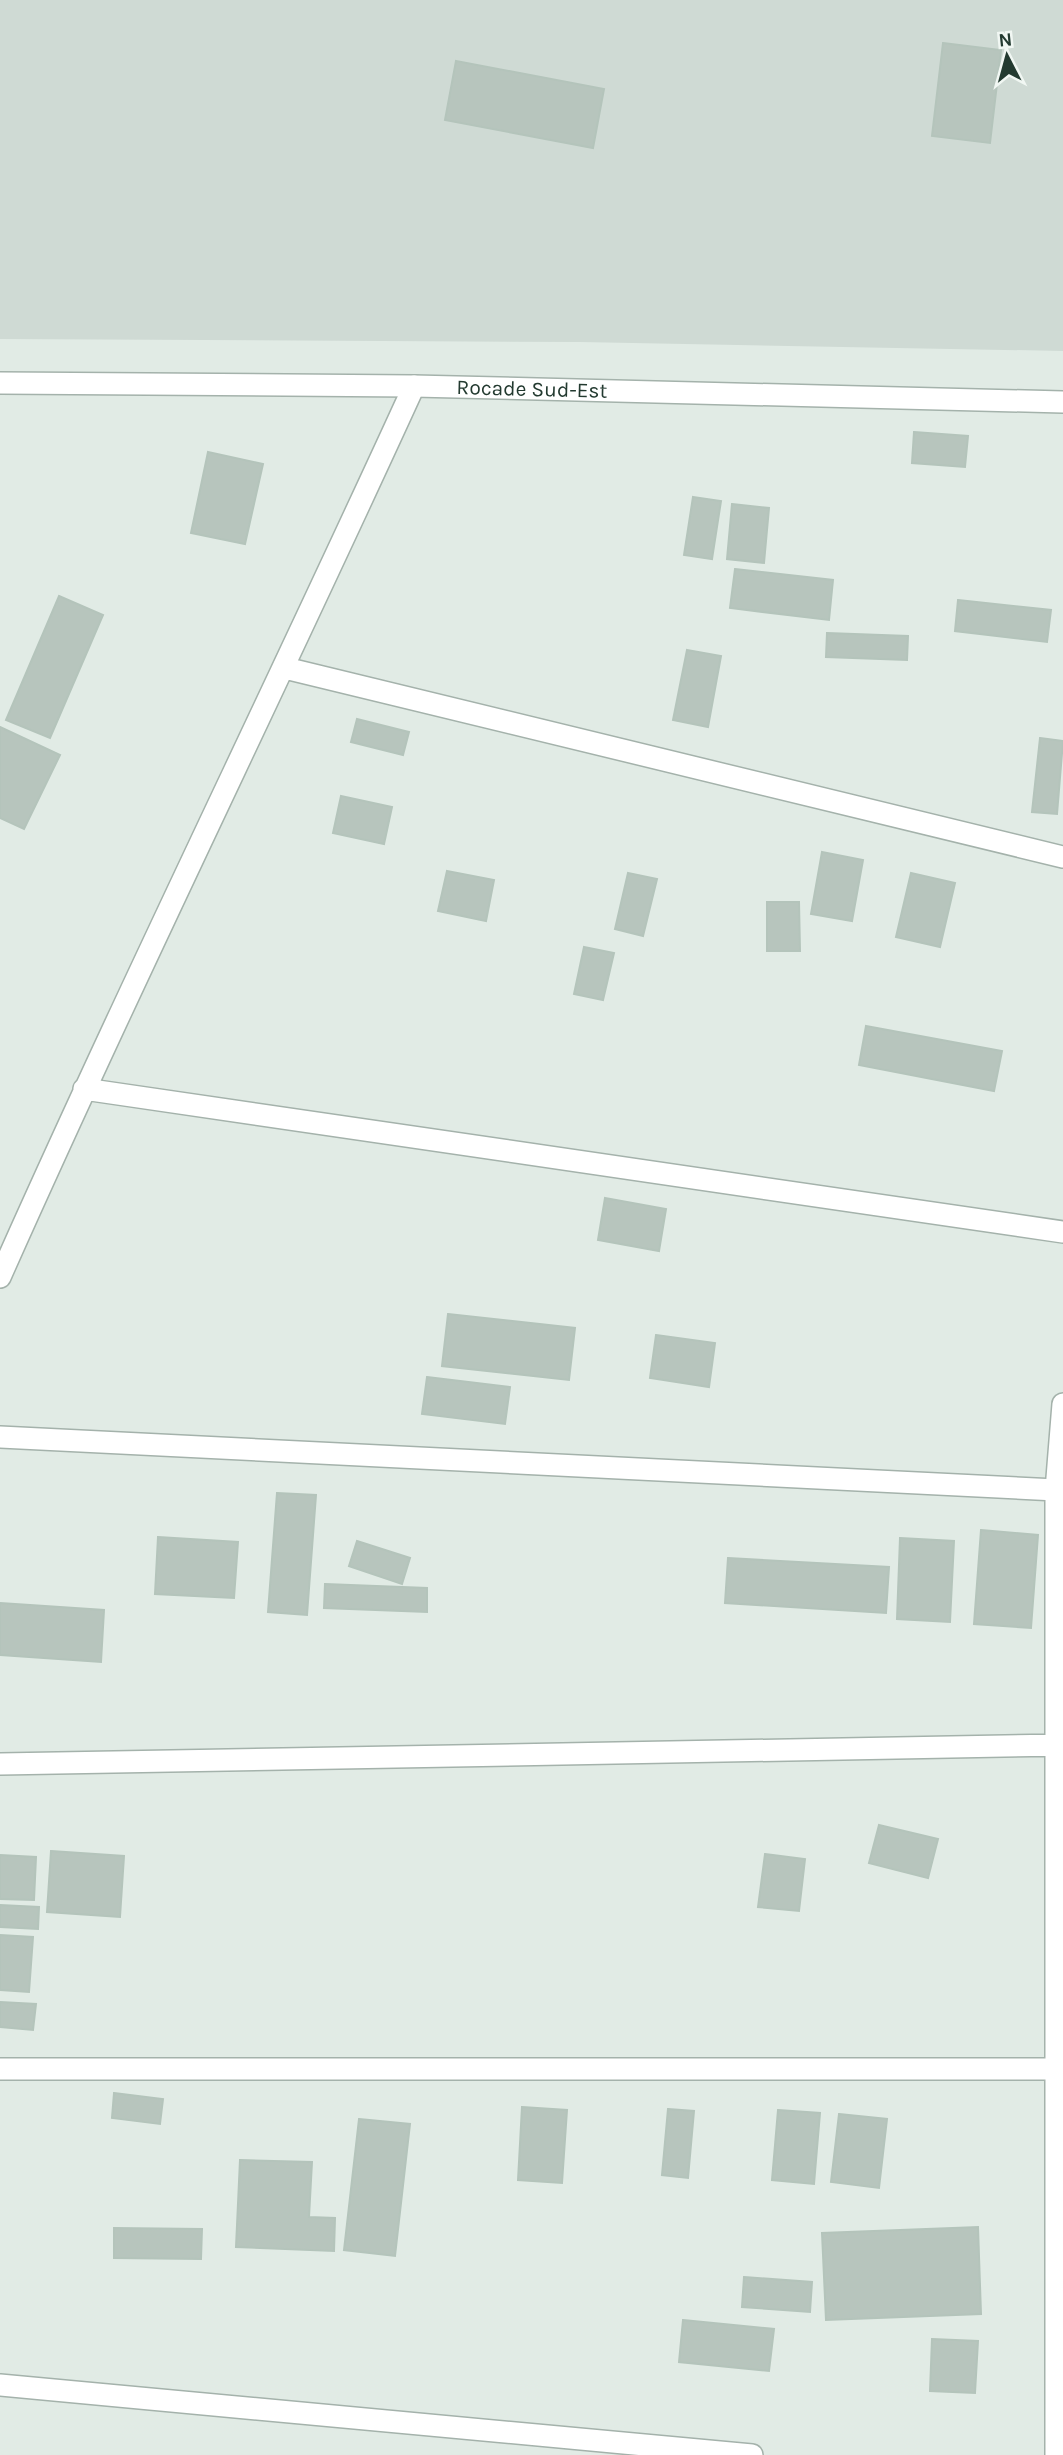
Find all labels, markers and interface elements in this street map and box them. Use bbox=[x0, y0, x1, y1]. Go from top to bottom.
north arrow bbox=[972, 21, 1042, 91]
text: N bbox=[997, 28, 1013, 52]
street label: Rocade Sud-Est bbox=[456, 375, 608, 403]

